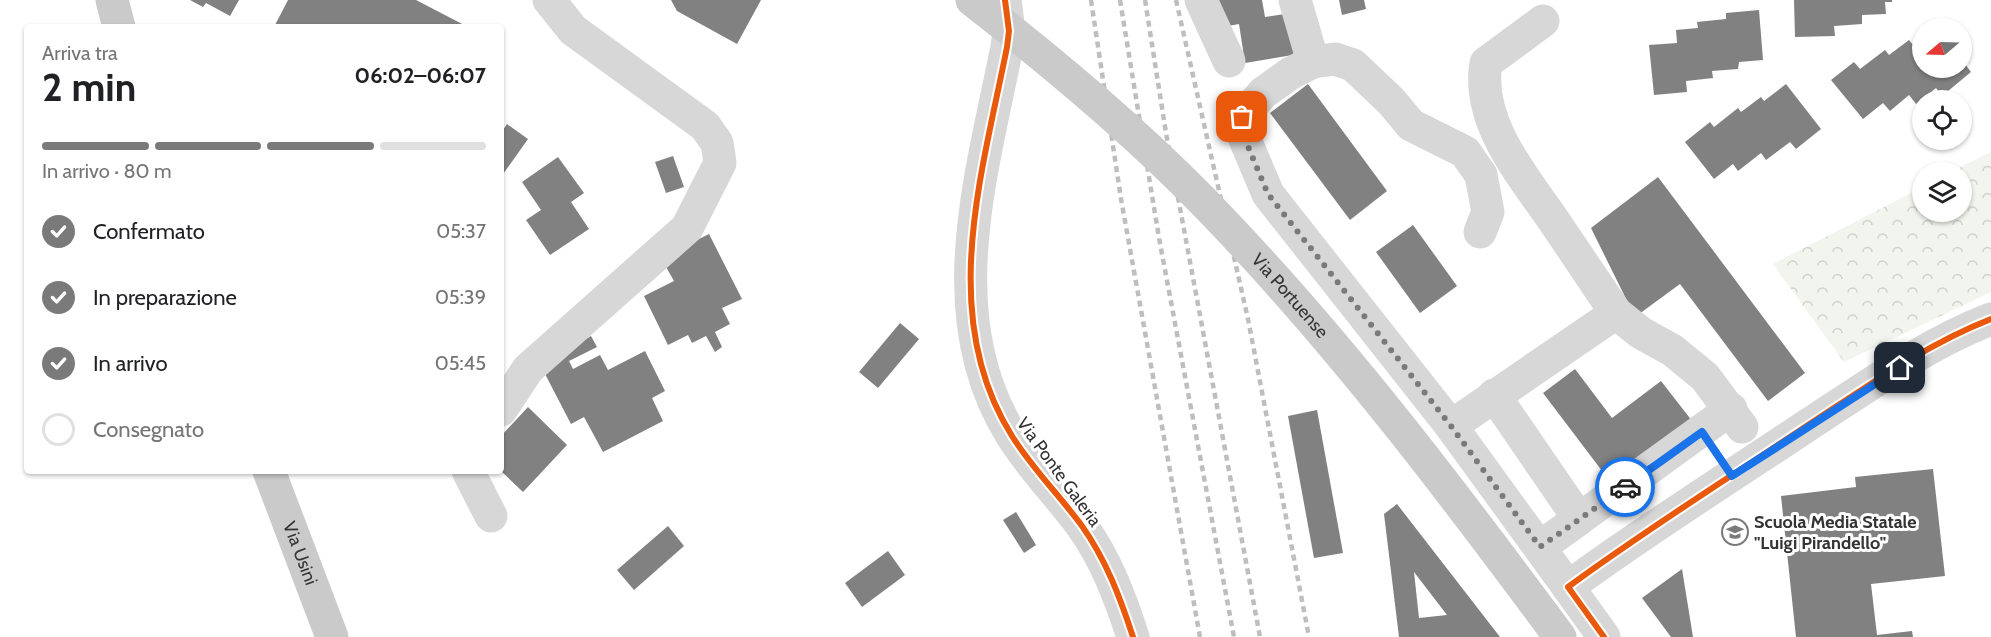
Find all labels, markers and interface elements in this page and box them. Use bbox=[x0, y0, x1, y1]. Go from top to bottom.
north arrow bbox=[1912, 18, 1972, 78]
map controls bbox=[1912, 18, 1972, 222]
text: Arriva tra bbox=[42, 41, 118, 65]
text: 06:02–06:07 bbox=[355, 62, 486, 89]
text: 2 min bbox=[42, 63, 136, 111]
button: locate bbox=[1912, 90, 1972, 150]
pin bbox=[1216, 91, 1267, 142]
icon: bag bbox=[1225, 100, 1258, 133]
text: In arrivo · 80 m bbox=[42, 159, 172, 183]
button: layers bbox=[1912, 162, 1972, 222]
icon: check bbox=[42, 215, 75, 248]
text: Confermato bbox=[93, 218, 205, 245]
text: 05:37 bbox=[436, 219, 486, 243]
street label: Via Portuense bbox=[1247, 249, 1333, 342]
icon: check bbox=[42, 281, 75, 314]
text: In preparazione bbox=[93, 284, 237, 311]
text: 05:39 bbox=[435, 285, 486, 309]
pin bbox=[1874, 342, 1925, 393]
icon: check bbox=[42, 347, 75, 380]
text: In arrivo bbox=[93, 350, 168, 377]
text: 05:45 bbox=[435, 351, 486, 375]
icon: home bbox=[1883, 351, 1916, 384]
street label: Via Ponte Galeria bbox=[1012, 413, 1106, 531]
text: Consegnato bbox=[93, 416, 204, 443]
courier bbox=[1595, 457, 1655, 517]
icon: car bbox=[1609, 471, 1642, 504]
place label: Scuola Media Statale "Luigi Pirandello" bbox=[1754, 511, 1917, 554]
school or university icon: Scuola Media Statale "Luigi Pirandello" bbox=[1720, 517, 1750, 547]
street label: Via Usini bbox=[278, 518, 322, 588]

